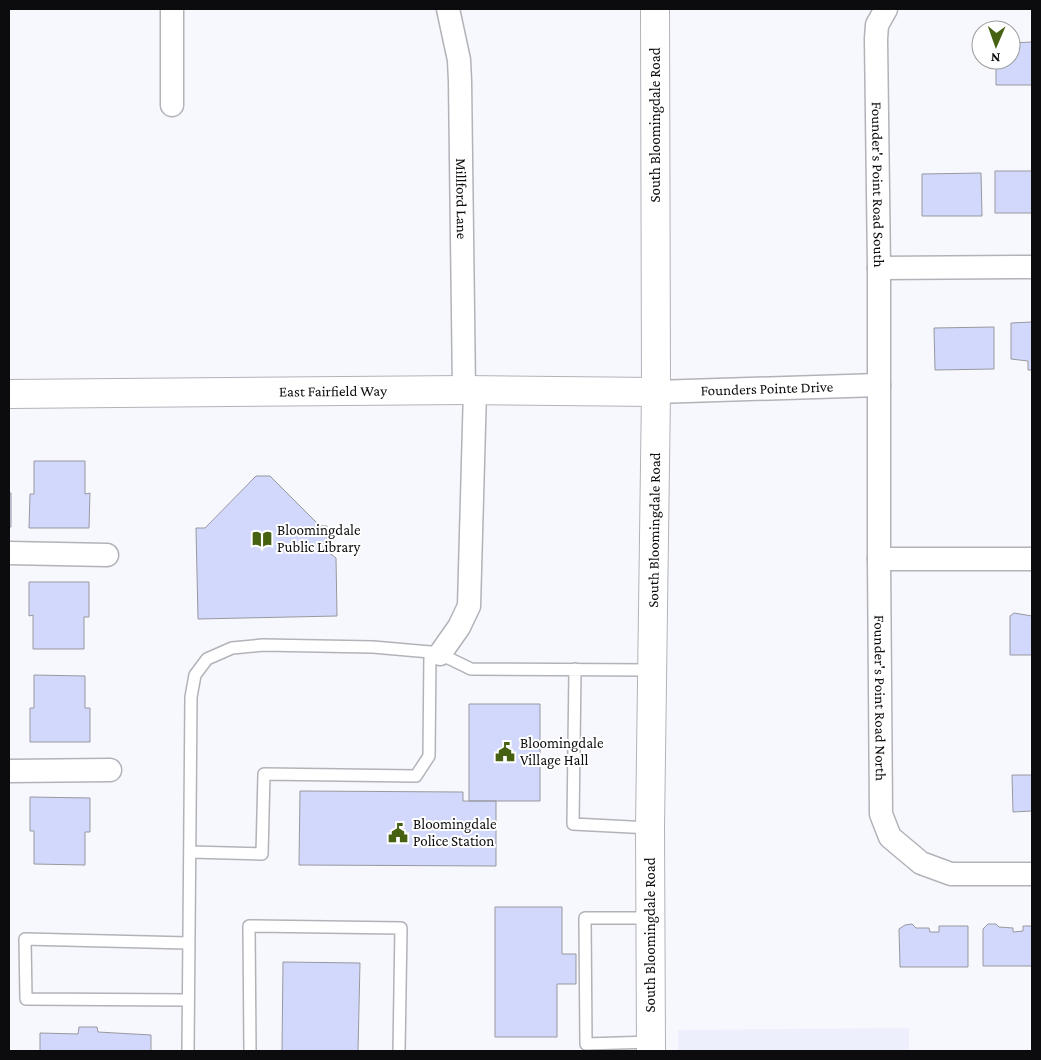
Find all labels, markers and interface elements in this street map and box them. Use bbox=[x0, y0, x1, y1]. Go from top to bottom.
north arrow bbox=[971, 20, 1021, 70]
street label: South Bloomingdale Road bbox=[647, 47, 664, 203]
text: N bbox=[990, 50, 1001, 66]
street label: Founder's Point Road South bbox=[869, 102, 887, 268]
street label: Millford Lane bbox=[453, 158, 470, 240]
street label: Founders Pointe Drive bbox=[700, 378, 834, 399]
street label: East Fairfield Way bbox=[279, 383, 387, 400]
street label: South Bloomingdale Road bbox=[645, 452, 663, 608]
place label: Bloomingdale Public Library bbox=[277, 522, 361, 556]
library icon: Bloomingdale Public Library bbox=[251, 528, 273, 550]
street label: Founder's Point Road North bbox=[871, 615, 889, 781]
place label: Bloomingdale Village Hall bbox=[520, 735, 604, 769]
public building icon: Bloomingdale Village Hall bbox=[494, 741, 516, 763]
place label: Bloomingdale Police Station bbox=[413, 816, 497, 849]
public building icon: Bloomingdale Police Station bbox=[387, 822, 409, 844]
street label: South Bloomingdale Road bbox=[642, 857, 659, 1013]

